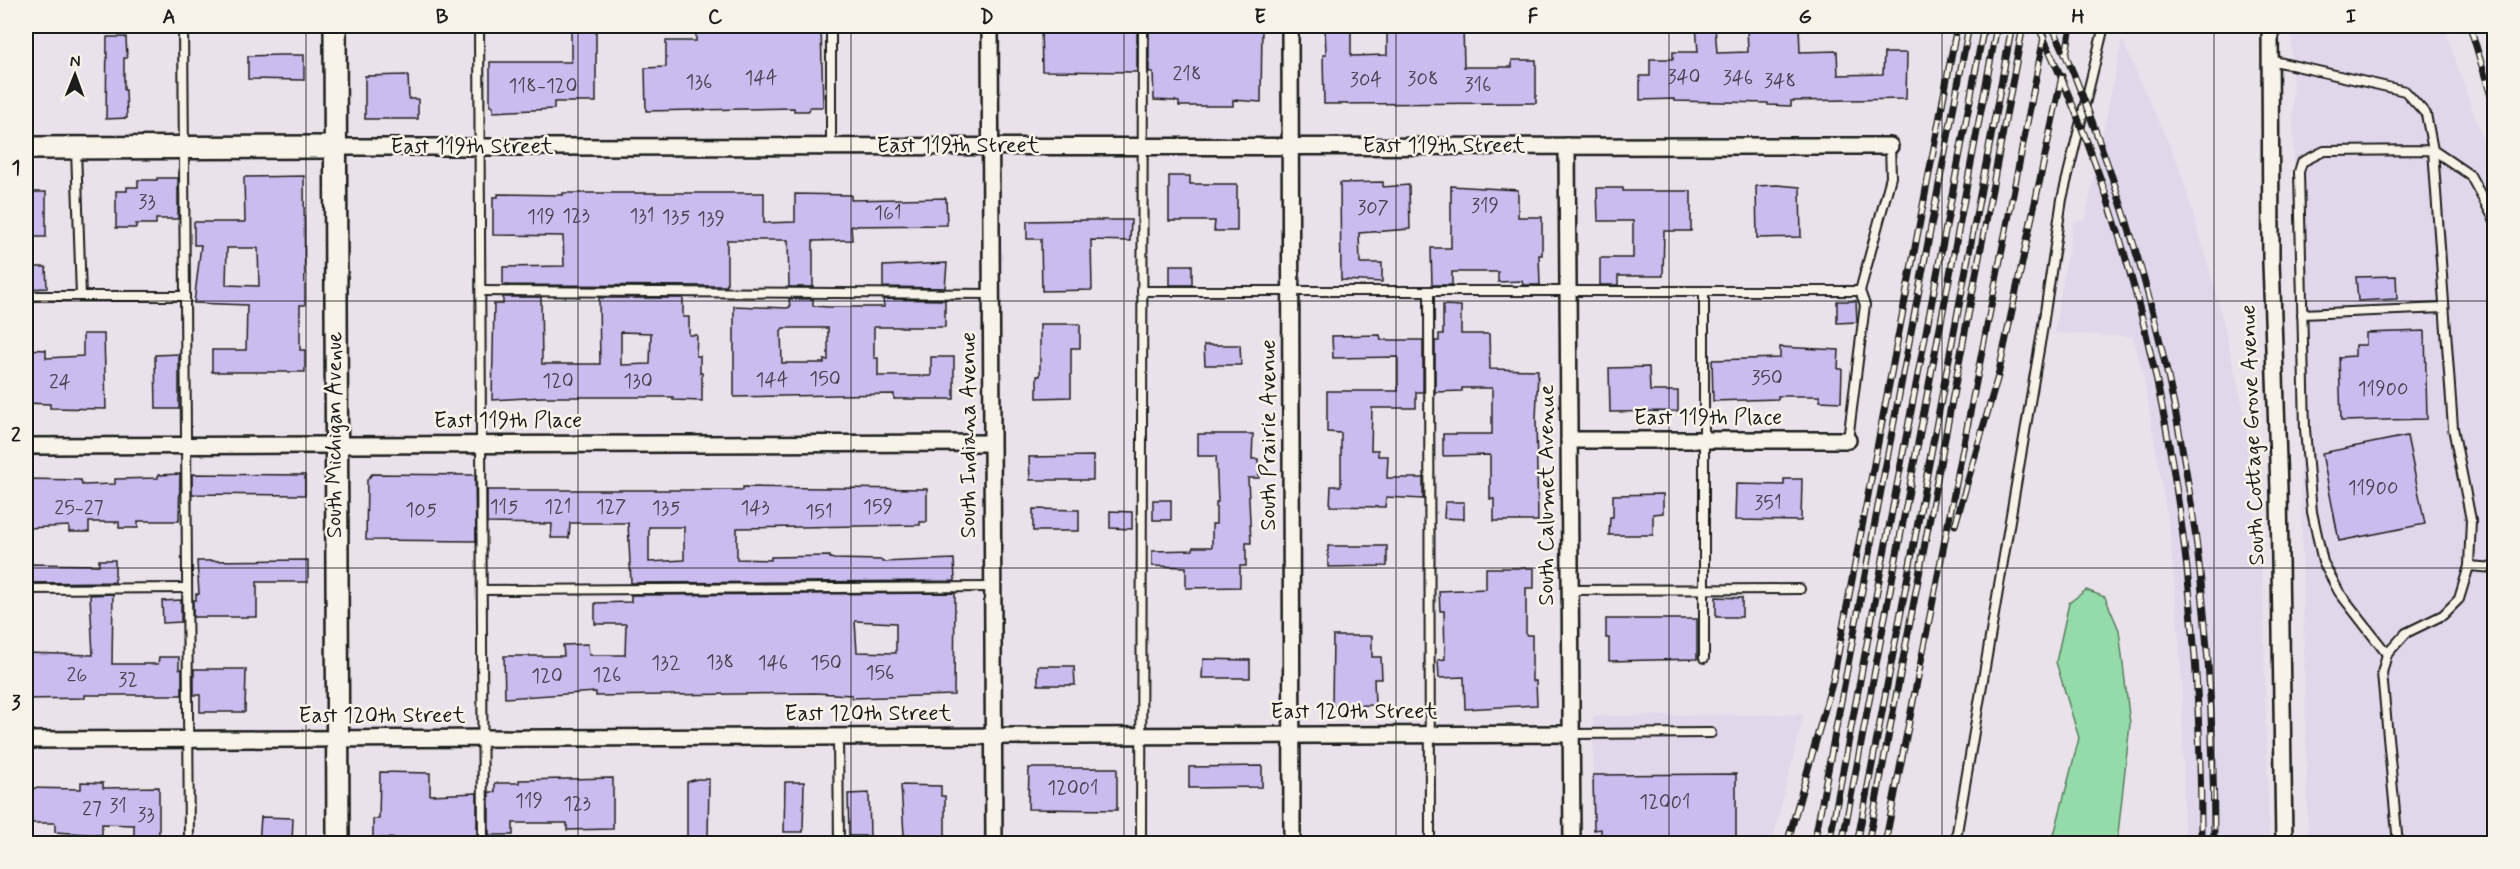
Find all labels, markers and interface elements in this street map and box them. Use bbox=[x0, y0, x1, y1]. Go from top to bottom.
text: A bbox=[162, 4, 176, 31]
text: B bbox=[436, 4, 449, 31]
text: C bbox=[708, 4, 723, 31]
text: D bbox=[980, 4, 994, 31]
text: E bbox=[1254, 4, 1266, 31]
text: F bbox=[1528, 4, 1539, 31]
text: G bbox=[1798, 4, 1812, 31]
text: H bbox=[2071, 4, 2085, 31]
text: I bbox=[2346, 4, 2356, 31]
north arrow bbox=[45, 45, 105, 105]
text: N bbox=[70, 51, 81, 72]
house number: 218 bbox=[1172, 61, 1202, 88]
house number: 340 bbox=[1667, 64, 1701, 91]
house number: 144 bbox=[745, 65, 778, 92]
house number: 346 bbox=[1723, 65, 1753, 92]
house number: 308 bbox=[1407, 66, 1439, 93]
house number: 304 bbox=[1350, 67, 1382, 94]
house number: 348 bbox=[1764, 68, 1796, 95]
house number: 136 bbox=[686, 69, 712, 96]
house number: 316 bbox=[1464, 72, 1492, 99]
house number: 118-120 bbox=[509, 73, 577, 100]
street label: East 119th Street bbox=[876, 132, 1040, 160]
street label: East 119th Street bbox=[1362, 132, 1526, 160]
street label: East 119th Street bbox=[390, 133, 554, 161]
text: 1 bbox=[12, 155, 20, 182]
house number: 33 bbox=[138, 189, 156, 216]
house number: 319 bbox=[1471, 193, 1499, 220]
house number: 307 bbox=[1357, 195, 1389, 222]
house number: 161 bbox=[874, 200, 902, 227]
house number: 123 bbox=[562, 203, 590, 230]
house number: 131 bbox=[629, 203, 655, 230]
house number: 119 bbox=[527, 204, 555, 231]
house number: 135 bbox=[662, 204, 690, 231]
house number: 139 bbox=[697, 206, 725, 233]
street label: South Cottage Grove Avenue bbox=[2234, 304, 2273, 566]
street label: South Michigan Avenue bbox=[321, 332, 350, 538]
street label: South Indiana Avenue bbox=[955, 332, 983, 538]
street label: South Prairie Avenue bbox=[1255, 339, 1283, 531]
house number: 350 bbox=[1751, 365, 1783, 392]
house number: 150 bbox=[809, 366, 841, 393]
house number: 144 bbox=[756, 367, 789, 394]
house number: 120 bbox=[542, 368, 574, 395]
house number: 130 bbox=[623, 368, 653, 395]
house number: 24 bbox=[49, 369, 71, 396]
house number: 11900 bbox=[2358, 376, 2408, 403]
street label: South Calumet Avenue bbox=[1533, 384, 1561, 606]
street label: East 119th Place bbox=[1634, 404, 1782, 432]
street label: East 119th Place bbox=[434, 407, 582, 435]
text: 2 bbox=[11, 422, 21, 449]
house number: 11900 bbox=[2348, 475, 2398, 502]
house number: 351 bbox=[1754, 490, 1782, 517]
house number: 115 bbox=[490, 494, 518, 521]
house number: 121 bbox=[544, 494, 572, 521]
house number: 127 bbox=[596, 494, 626, 521]
house number: 159 bbox=[863, 494, 893, 521]
house number: 25-27 bbox=[54, 495, 104, 522]
house number: 135 bbox=[652, 495, 680, 522]
house number: 143 bbox=[740, 495, 770, 522]
house number: 105 bbox=[405, 497, 437, 524]
house number: 151 bbox=[805, 499, 833, 526]
house number: 138 bbox=[706, 649, 734, 676]
house number: 132 bbox=[651, 650, 681, 677]
house number: 146 bbox=[758, 650, 788, 677]
house number: 150 bbox=[810, 650, 842, 677]
house number: 156 bbox=[865, 660, 895, 687]
house number: 26 bbox=[67, 662, 87, 689]
house number: 126 bbox=[593, 662, 621, 689]
house number: 120 bbox=[531, 663, 563, 690]
house number: 32 bbox=[118, 667, 138, 694]
text: 3 bbox=[11, 690, 21, 717]
street label: East 120th Street bbox=[1271, 698, 1438, 726]
street label: East 120th Street bbox=[785, 700, 952, 728]
street label: East 120th Street bbox=[299, 702, 466, 730]
house number: 12001 bbox=[1047, 775, 1099, 802]
house number: 119 bbox=[515, 788, 543, 815]
house number: 12001 bbox=[1639, 789, 1691, 816]
house number: 123 bbox=[563, 791, 591, 818]
house number: 31 bbox=[109, 793, 127, 820]
house number: 27 bbox=[82, 796, 102, 823]
house number: 33 bbox=[137, 802, 155, 829]

